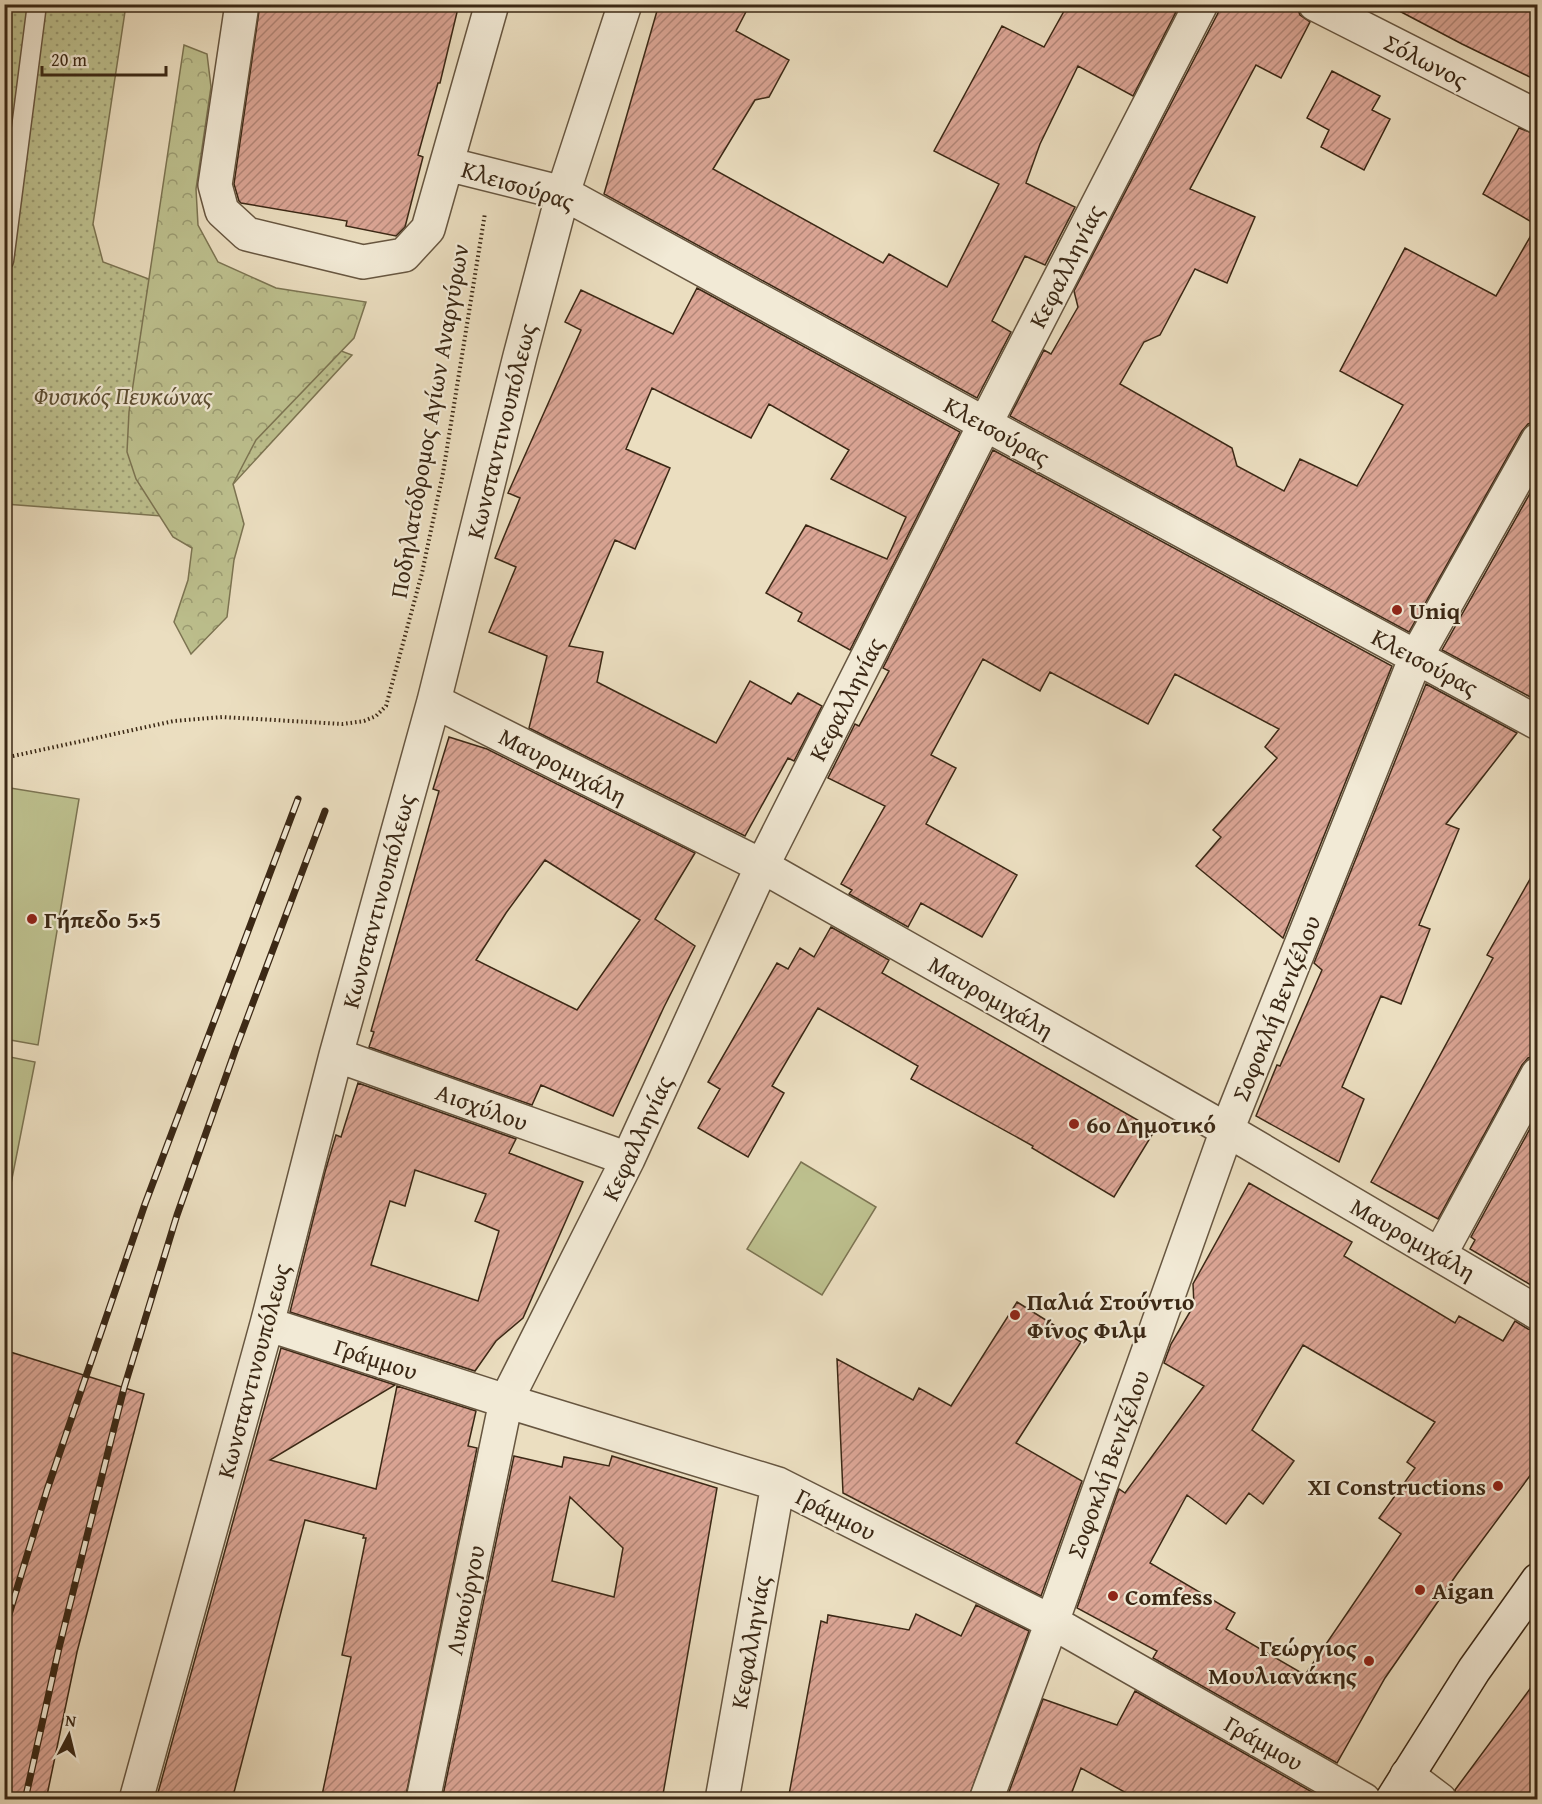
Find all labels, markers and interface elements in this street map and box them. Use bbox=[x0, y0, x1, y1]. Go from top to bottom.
street label: Σόλωνος bbox=[1378, 25, 1474, 97]
scale bar bbox=[42, 39, 166, 77]
text: 20 m bbox=[51, 46, 87, 73]
street label: Κλεισούρας bbox=[457, 151, 579, 219]
street label: Κεφαλληνίας bbox=[1020, 198, 1112, 334]
street label: Ποδηλατόδρομος Αγίων Αναργύρων bbox=[381, 241, 477, 601]
street label: Κωνσταντινουπόλεως bbox=[457, 320, 545, 542]
park label: Φυσικός Πευκώνας bbox=[34, 378, 213, 413]
street label: Κλεισούρας bbox=[938, 388, 1056, 474]
place label: Uniq bbox=[1409, 593, 1461, 628]
marker: Uniq bbox=[1390, 603, 1404, 617]
street label: Κλεισούρας bbox=[1366, 619, 1484, 705]
street label: Κεφαλληνίας bbox=[800, 631, 892, 767]
street label: Μαυρομιχάλη bbox=[493, 719, 633, 813]
street label: Κωνσταντινουπόλεως bbox=[333, 790, 423, 1012]
place label: Γήπεδο 5×5 bbox=[44, 902, 161, 937]
street label: Σοφοκλή Βενιζέλου bbox=[1223, 910, 1329, 1106]
marker: Γήπεδο 5×5 bbox=[25, 912, 39, 926]
street label: Μαυρομιχάλη bbox=[922, 947, 1060, 1047]
street label: Κεφαλληνίας bbox=[593, 1070, 681, 1206]
street label: Αισχύλου bbox=[431, 1074, 533, 1140]
place label: 6ο Δημοτικό bbox=[1086, 1107, 1216, 1142]
marker: 6ο Δημοτικό bbox=[1067, 1117, 1081, 1131]
street label: Μαυρομιχάλη bbox=[1344, 1189, 1482, 1289]
street label: Κωνσταντινουπόλεως bbox=[208, 1260, 298, 1482]
place label: Παλιά Στούντιο Φίνος Φιλμ bbox=[1027, 1284, 1195, 1347]
marker: Παλιά Στούντιο Φίνος Φιλμ bbox=[1008, 1308, 1022, 1322]
street label: Γράμμου bbox=[330, 1329, 422, 1389]
street label: Σοφοκλή Βενιζέλου bbox=[1058, 1365, 1158, 1563]
place label: XI Constructions bbox=[1308, 1469, 1486, 1504]
street label: Γράμμου bbox=[790, 1479, 882, 1549]
marker: XI Constructions bbox=[1491, 1479, 1505, 1493]
street label: Λυκούργου bbox=[436, 1542, 494, 1658]
street label: Κεφαλληνίας bbox=[721, 1573, 779, 1711]
place label: Aigan bbox=[1432, 1573, 1494, 1608]
place label: Comfess bbox=[1125, 1579, 1213, 1614]
marker: Aigan bbox=[1413, 1583, 1427, 1597]
marker: Comfess bbox=[1106, 1589, 1120, 1603]
place label: Γεώργιος Μουλιανάκης bbox=[1208, 1630, 1358, 1693]
marker: Γεώργιος Μουλιανάκης bbox=[1362, 1654, 1376, 1668]
north arrow bbox=[39, 1705, 99, 1765]
street label: Γράμμου bbox=[1218, 1706, 1310, 1780]
text: N bbox=[64, 1708, 78, 1733]

